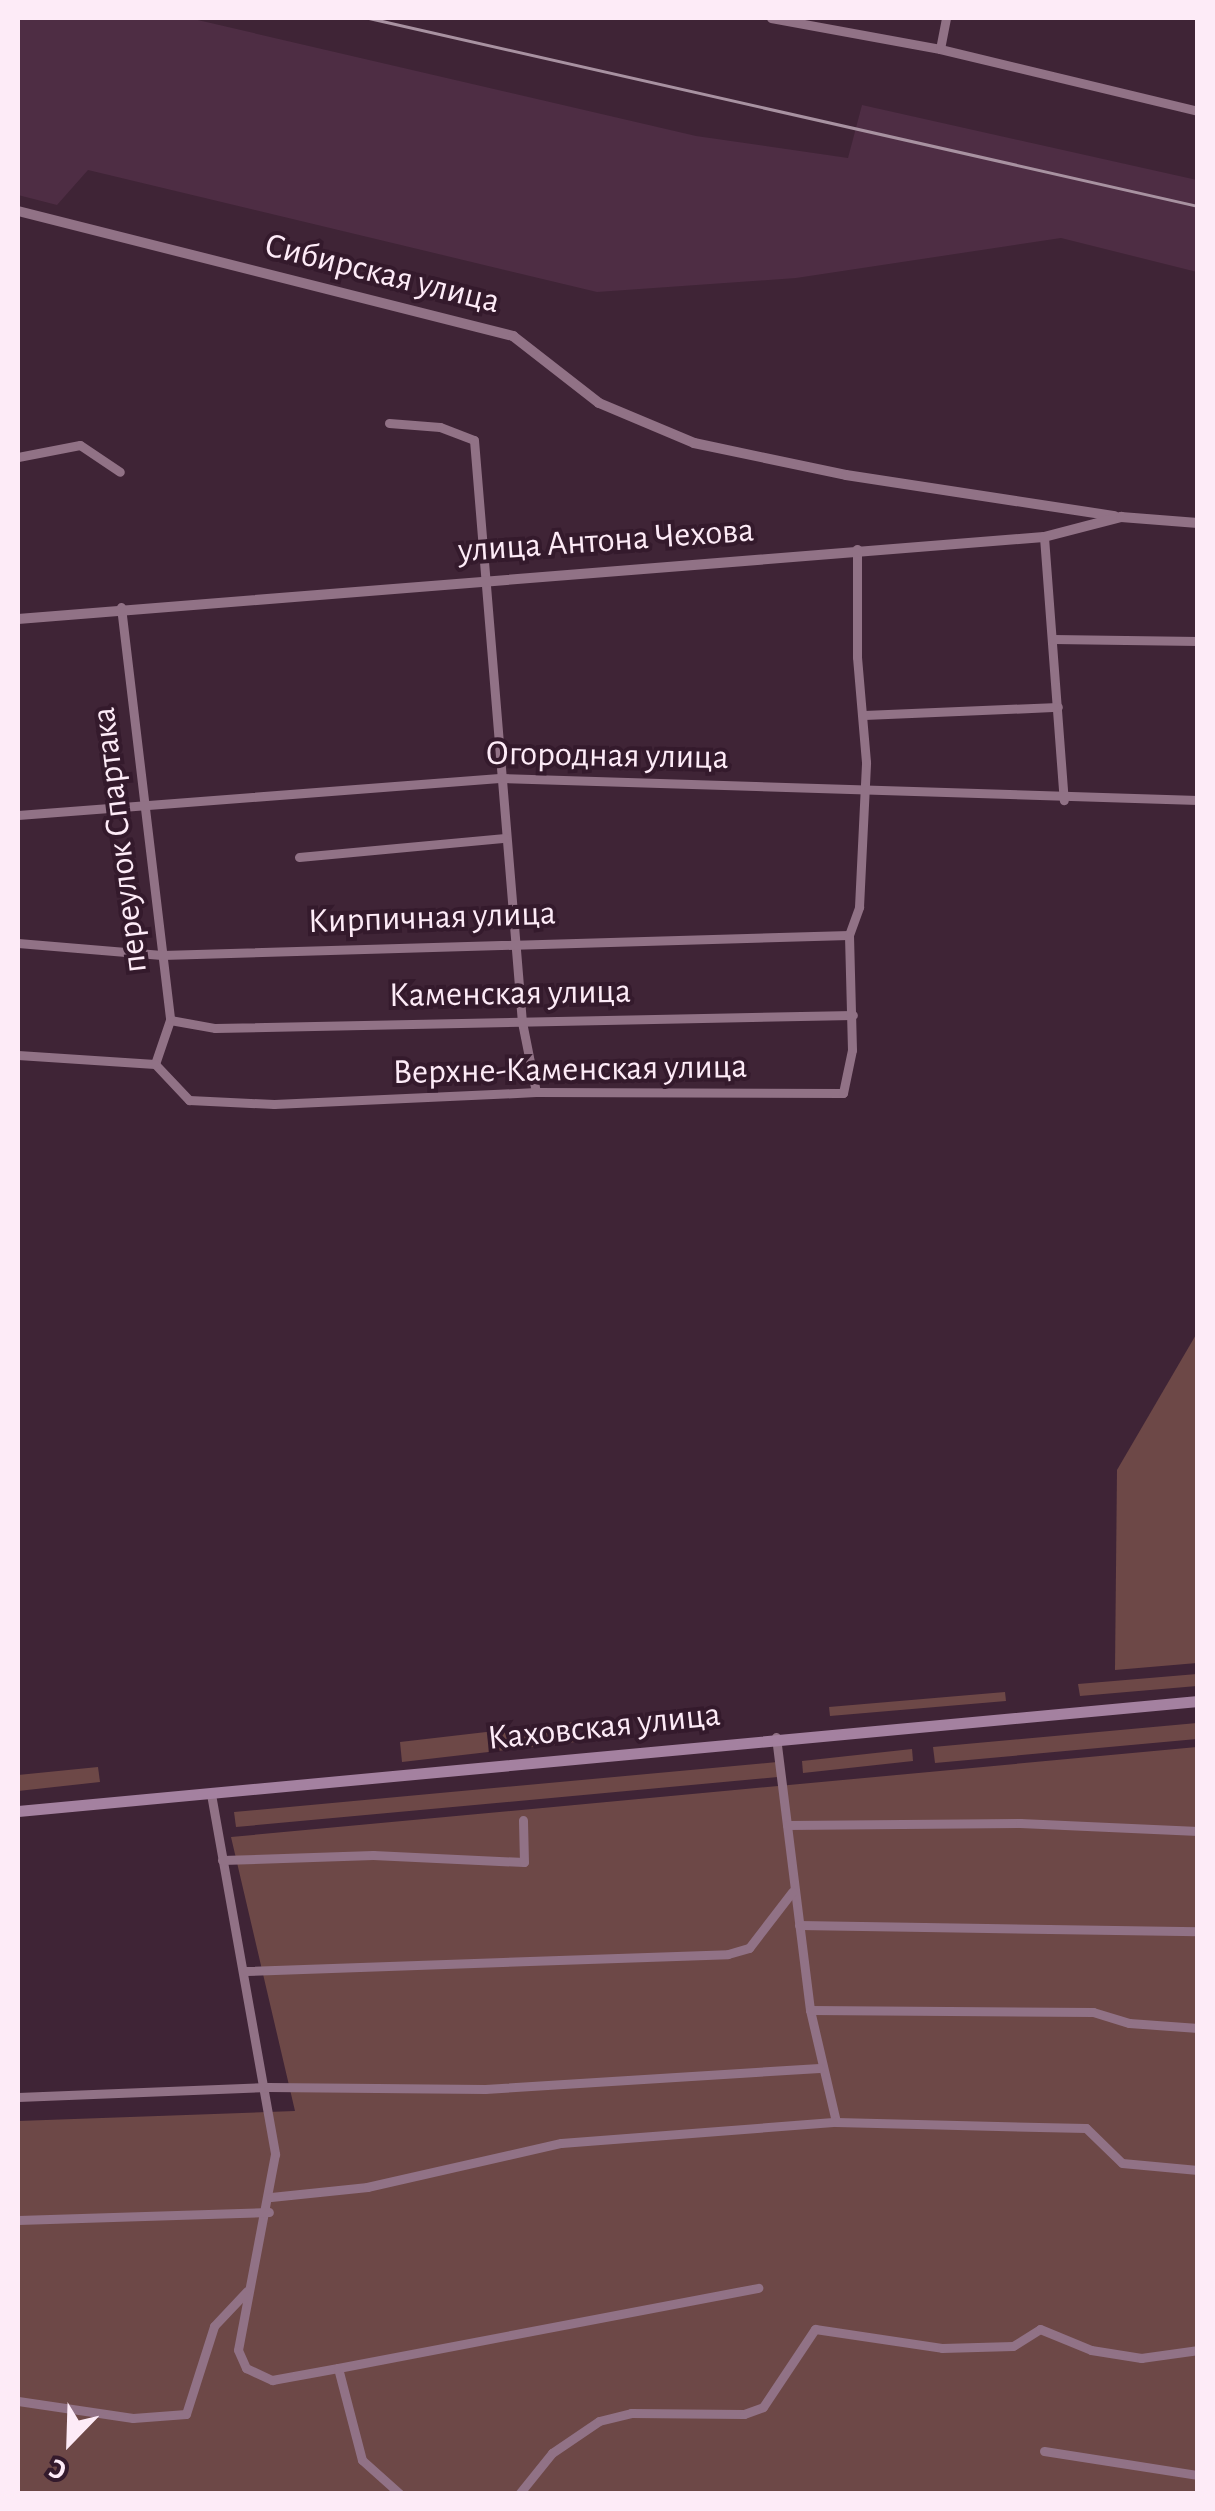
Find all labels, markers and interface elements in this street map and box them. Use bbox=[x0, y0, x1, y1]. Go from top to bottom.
street label: Сибирская улица bbox=[260, 224, 504, 324]
street label: улица Антона Чехова bbox=[457, 510, 755, 572]
street label: переулок Спартака bbox=[83, 705, 157, 975]
street label: Огородная улица bbox=[485, 733, 729, 779]
street label: Кирпичная улица bbox=[307, 893, 557, 943]
street label: Каменская улица bbox=[389, 971, 631, 1017]
street label: Верхне-Каменская улица bbox=[392, 1046, 748, 1094]
street label: Каховская улица bbox=[485, 1694, 723, 1760]
north arrow bbox=[20, 2391, 120, 2491]
text: С bbox=[46, 2453, 71, 2485]

